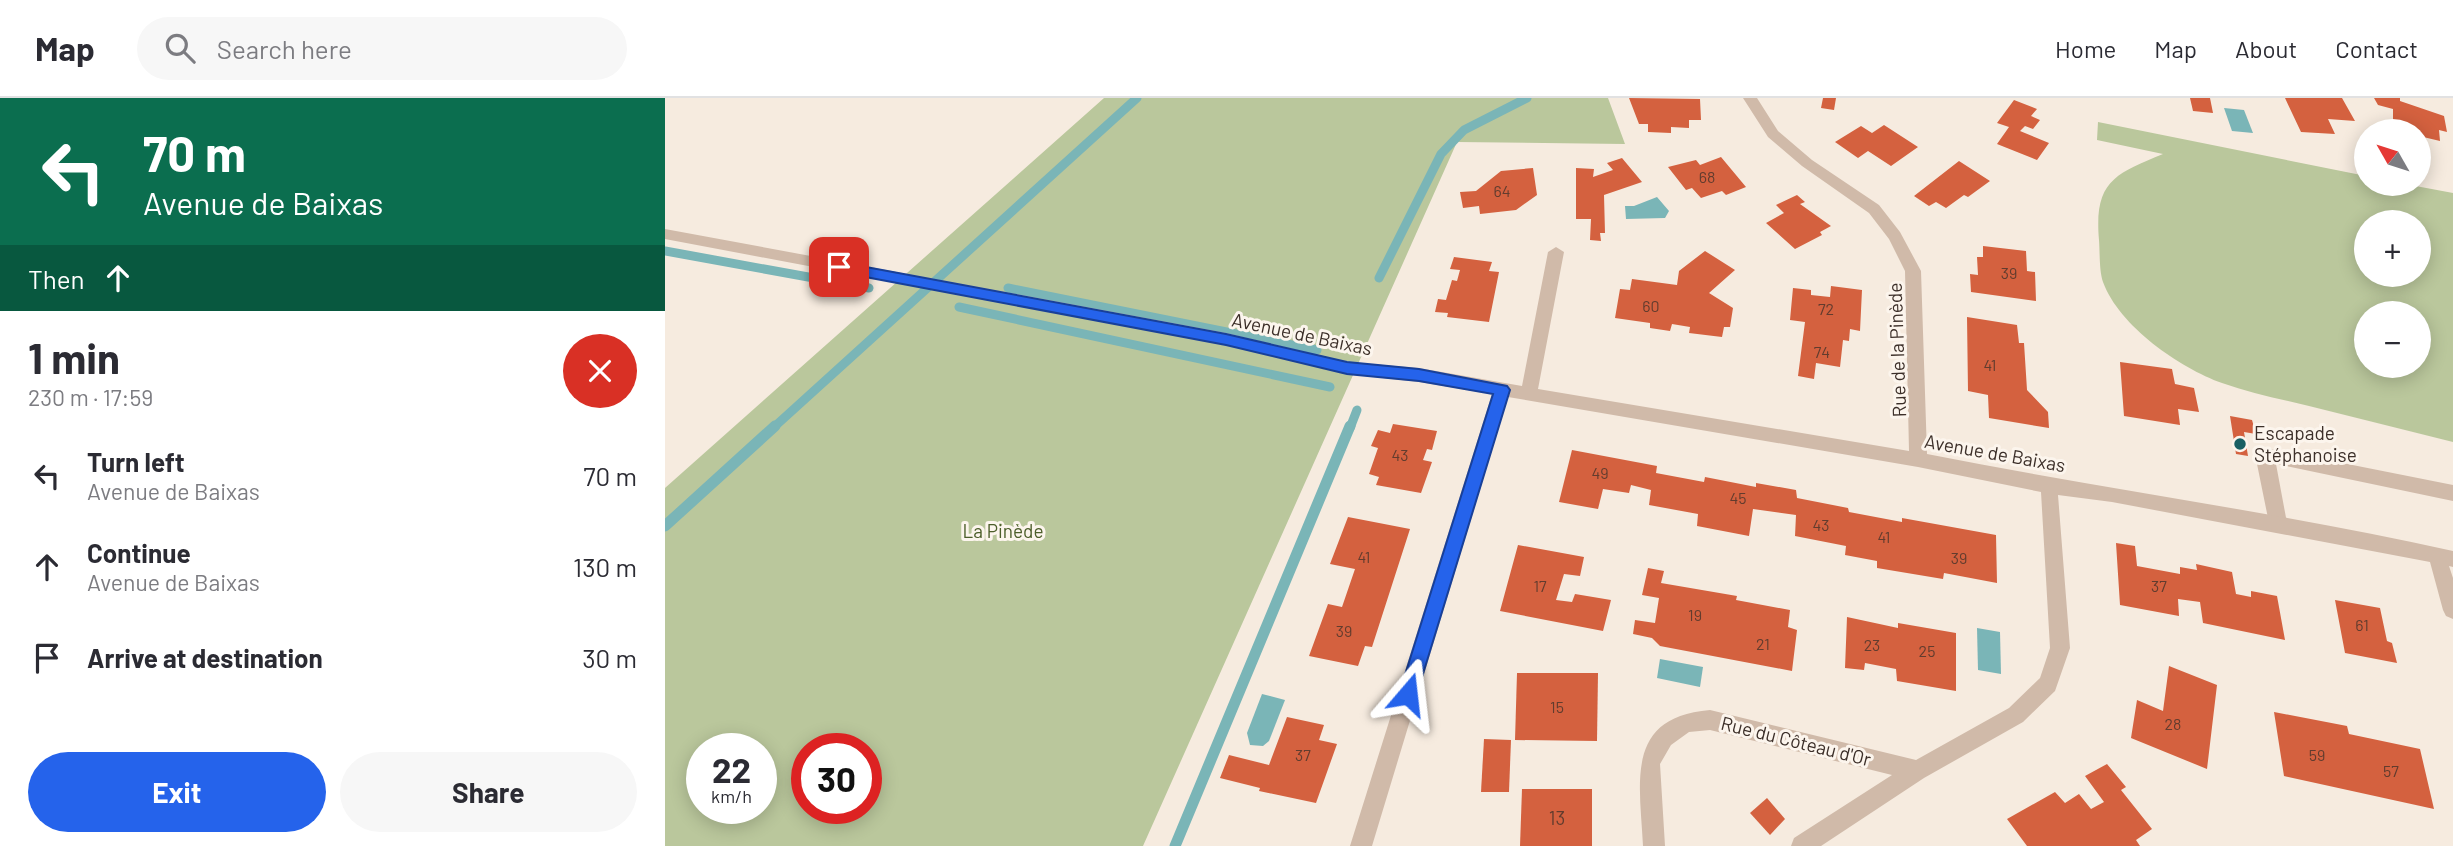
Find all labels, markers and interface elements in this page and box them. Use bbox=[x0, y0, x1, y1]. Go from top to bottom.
search box bbox=[137, 17, 627, 80]
text: Map bbox=[35, 28, 95, 68]
icon: search bbox=[161, 29, 199, 67]
text: Search here bbox=[217, 33, 352, 64]
text: Home bbox=[2055, 34, 2116, 63]
text: Map bbox=[2154, 34, 2197, 63]
text: About bbox=[2235, 34, 2297, 63]
text: Contact bbox=[2335, 34, 2418, 63]
north arrow bbox=[2354, 119, 2431, 196]
map controls bbox=[2354, 119, 2431, 378]
text: 70 m bbox=[143, 123, 246, 182]
icon: left bbox=[28, 126, 119, 217]
house number: 68 bbox=[1699, 167, 1715, 186]
house number: 64 bbox=[1493, 181, 1511, 200]
text: Avenue de Baixas bbox=[143, 183, 383, 221]
button: + bbox=[2354, 210, 2431, 287]
pin bbox=[809, 237, 869, 297]
icon: arrive bbox=[820, 248, 858, 286]
icon: ahead bbox=[99, 259, 137, 297]
text: Then bbox=[28, 263, 85, 294]
house number: 39 bbox=[2001, 263, 2017, 282]
street label: Rue de la Pinède bbox=[1883, 282, 1910, 418]
house number: 60 bbox=[1642, 296, 1660, 315]
house number: 72 bbox=[1818, 299, 1834, 318]
button: − bbox=[2354, 301, 2431, 378]
street label: Avenue de Baixas bbox=[1230, 307, 1374, 360]
text: 1 min bbox=[28, 332, 120, 382]
button: close bbox=[563, 334, 637, 408]
house number: 74 bbox=[1814, 342, 1830, 361]
house number: 41 bbox=[1984, 355, 1996, 374]
text: 230 m · 17:59 bbox=[28, 383, 153, 411]
place label: Escapade Stéphanoise bbox=[2254, 421, 2357, 466]
street label: Avenue de Baixas bbox=[1923, 429, 2067, 476]
marker: Escapade Stéphanoise bbox=[2232, 436, 2248, 452]
house number: 43 bbox=[1391, 445, 1409, 464]
text: Turn left bbox=[87, 446, 185, 477]
icon: left bbox=[28, 457, 66, 495]
text: 70 m bbox=[583, 460, 637, 491]
house number: 49 bbox=[1591, 463, 1609, 482]
text: Avenue de Baixas bbox=[87, 477, 260, 505]
house number: 45 bbox=[1729, 488, 1747, 507]
house number: 43 bbox=[1812, 515, 1830, 534]
park label: La Pinède bbox=[962, 519, 1044, 542]
house number: 41 bbox=[1878, 527, 1890, 546]
text: Continue bbox=[87, 537, 191, 568]
house number: 41 bbox=[1358, 547, 1370, 566]
icon: ahead bbox=[28, 548, 66, 586]
house number: 39 bbox=[1951, 548, 1967, 567]
text: 130 m bbox=[573, 551, 637, 582]
text: Avenue de Baixas bbox=[87, 568, 260, 596]
house number: 17 bbox=[1533, 576, 1547, 595]
house number: 37 bbox=[2151, 576, 2167, 595]
house number: 19 bbox=[1688, 605, 1702, 624]
house number: 61 bbox=[2355, 615, 2369, 634]
house number: 39 bbox=[1336, 621, 1352, 640]
house number: 21 bbox=[1756, 634, 1770, 653]
house number: 23 bbox=[1864, 635, 1880, 654]
icon: arrive bbox=[28, 639, 66, 677]
house number: 25 bbox=[1919, 641, 1935, 660]
text: Arrive at destination bbox=[87, 642, 323, 673]
text: 30 m bbox=[582, 642, 637, 673]
position arrow bbox=[1371, 657, 1445, 731]
house number: 15 bbox=[1550, 697, 1564, 716]
street label: Rue du Côteau d'Or bbox=[1719, 711, 1874, 770]
house number: 28 bbox=[2165, 714, 2181, 733]
speed limit sign: 30 bbox=[791, 733, 882, 824]
house number: 37 bbox=[1295, 745, 1311, 764]
house number: 59 bbox=[2309, 745, 2325, 764]
text: 22 bbox=[712, 748, 751, 790]
button: Exit bbox=[28, 752, 326, 832]
button: Share bbox=[340, 752, 637, 832]
house number: 57 bbox=[2383, 761, 2399, 780]
text: km/h bbox=[711, 785, 752, 807]
house number: 13 bbox=[1549, 806, 1565, 829]

